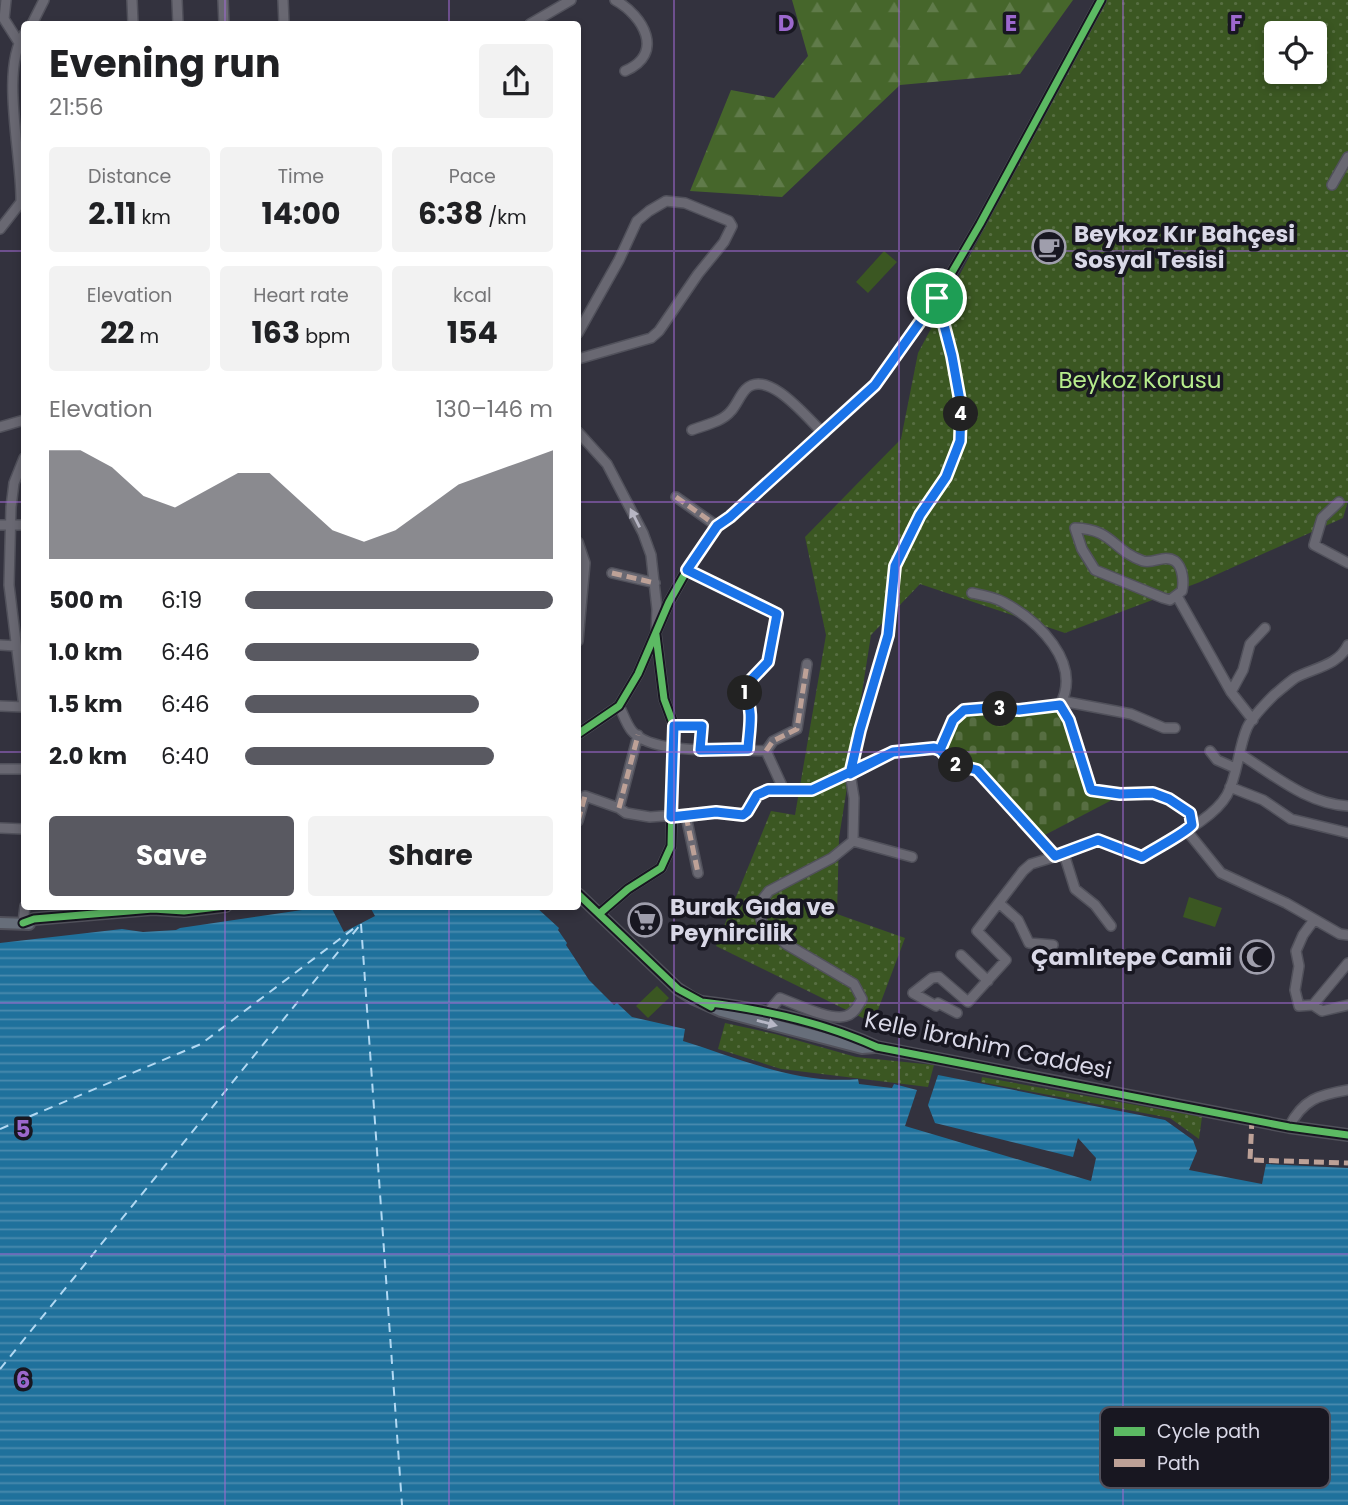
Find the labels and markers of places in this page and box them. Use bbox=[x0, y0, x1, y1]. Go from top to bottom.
place label: Beykoz Kır Bahçesi Sosyal Tesisi bbox=[1074, 218, 1295, 276]
cafe icon: Beykoz Kır Bahçesi Sosyal Tesisi bbox=[1030, 228, 1068, 266]
pin bbox=[907, 268, 967, 328]
pin: 4 bbox=[944, 396, 978, 432]
pin: 1 bbox=[728, 676, 762, 710]
pin: 3 bbox=[982, 692, 1018, 726]
pin: 2 bbox=[939, 748, 974, 782]
place label: Burak Gıda ve Peynircilik bbox=[670, 891, 835, 949]
supermarket icon: Burak Gıda ve Peynircilik bbox=[626, 901, 664, 939]
mosque icon: Çamlıtepe Camii bbox=[1238, 938, 1276, 976]
place label: Çamlıtepe Camii bbox=[1031, 941, 1232, 973]

